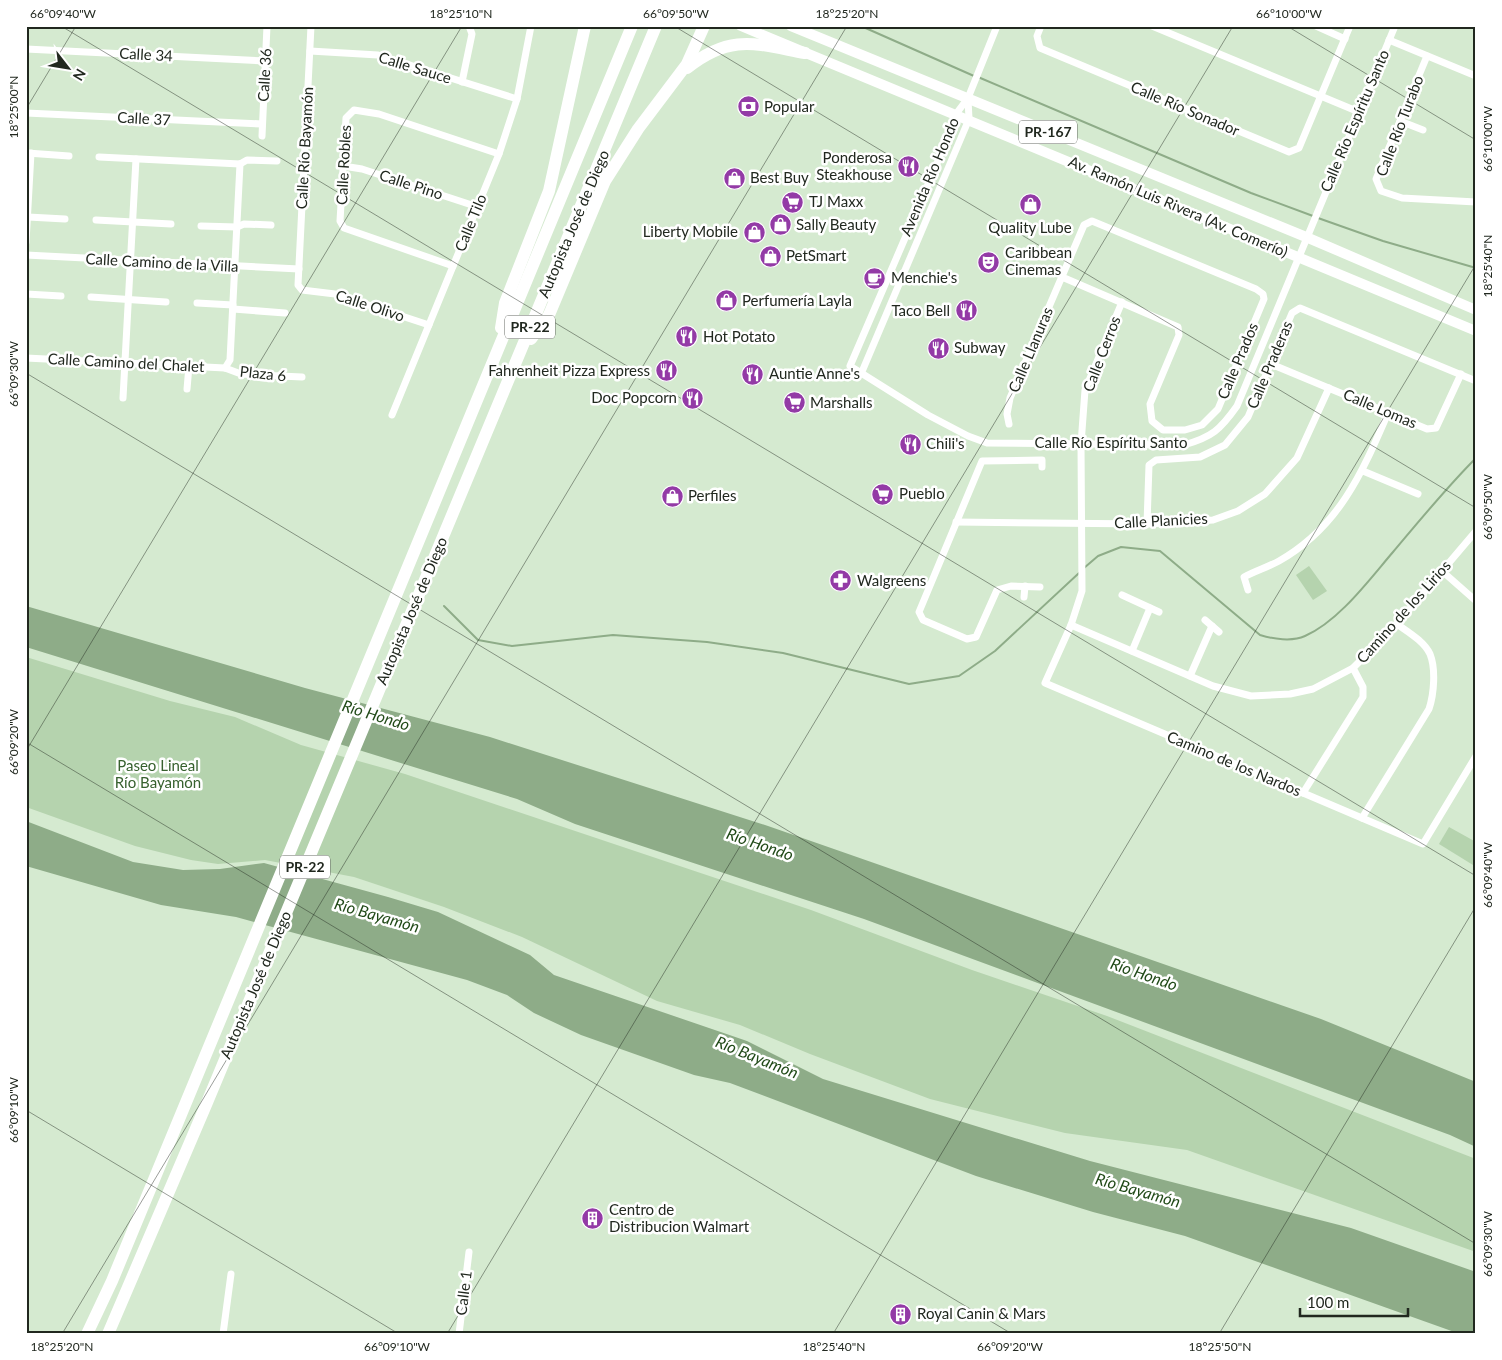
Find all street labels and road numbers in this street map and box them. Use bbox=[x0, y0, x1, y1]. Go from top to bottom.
street label: Calle 34 bbox=[119, 44, 174, 64]
street label: Calle 36 bbox=[254, 47, 274, 102]
street label: Calle Sauce bbox=[377, 47, 454, 87]
street label: Calle Río Espíritu Santo bbox=[1316, 47, 1392, 194]
street label: Calle Río Turabo bbox=[1372, 73, 1427, 179]
street label: Calle Río Sonador bbox=[1128, 77, 1243, 139]
street label: Calle Río Bayamón bbox=[292, 86, 316, 210]
street label: Calle 37 bbox=[117, 108, 172, 128]
street label: Avenida Río Hondo bbox=[896, 115, 962, 239]
road number: PR-167 bbox=[1019, 120, 1077, 144]
street label: Calle Robles bbox=[332, 124, 354, 205]
street label: Autopista José de Diego bbox=[534, 147, 612, 300]
street label: Av. Ramón Luis Rivera (Av. Comerío) bbox=[1066, 152, 1291, 261]
street label: Calle Pino bbox=[377, 165, 445, 203]
street label: Calle Tilo bbox=[450, 191, 490, 254]
street label: Calle Camino de la Villa bbox=[85, 249, 239, 275]
street label: Calle Olivo bbox=[334, 285, 407, 325]
street label: Calle Llanuras bbox=[1004, 304, 1056, 395]
street label: Calle Cerros bbox=[1078, 313, 1124, 394]
road number: PR-22 bbox=[505, 316, 555, 338]
street label: Calle Praderas bbox=[1243, 318, 1296, 411]
street label: Calle Prados bbox=[1213, 320, 1261, 402]
street label: Calle Camino del Chalet bbox=[47, 349, 205, 375]
street label: Plaza 6 bbox=[239, 362, 288, 384]
street label: Calle Lomas bbox=[1341, 385, 1420, 432]
street label: Calle Río Espíritu Santo bbox=[1035, 433, 1187, 451]
street label: Calle Planicies bbox=[1114, 509, 1208, 531]
street label: Autopista José de Diego bbox=[372, 534, 450, 687]
street label: Camino de los Lirios bbox=[1352, 556, 1454, 666]
street label: Camino de los Nardos bbox=[1165, 727, 1304, 799]
road number: PR-22 bbox=[280, 856, 330, 879]
street label: Autopista José de Diego bbox=[216, 908, 294, 1061]
street label: Calle 1 bbox=[451, 1269, 475, 1316]

